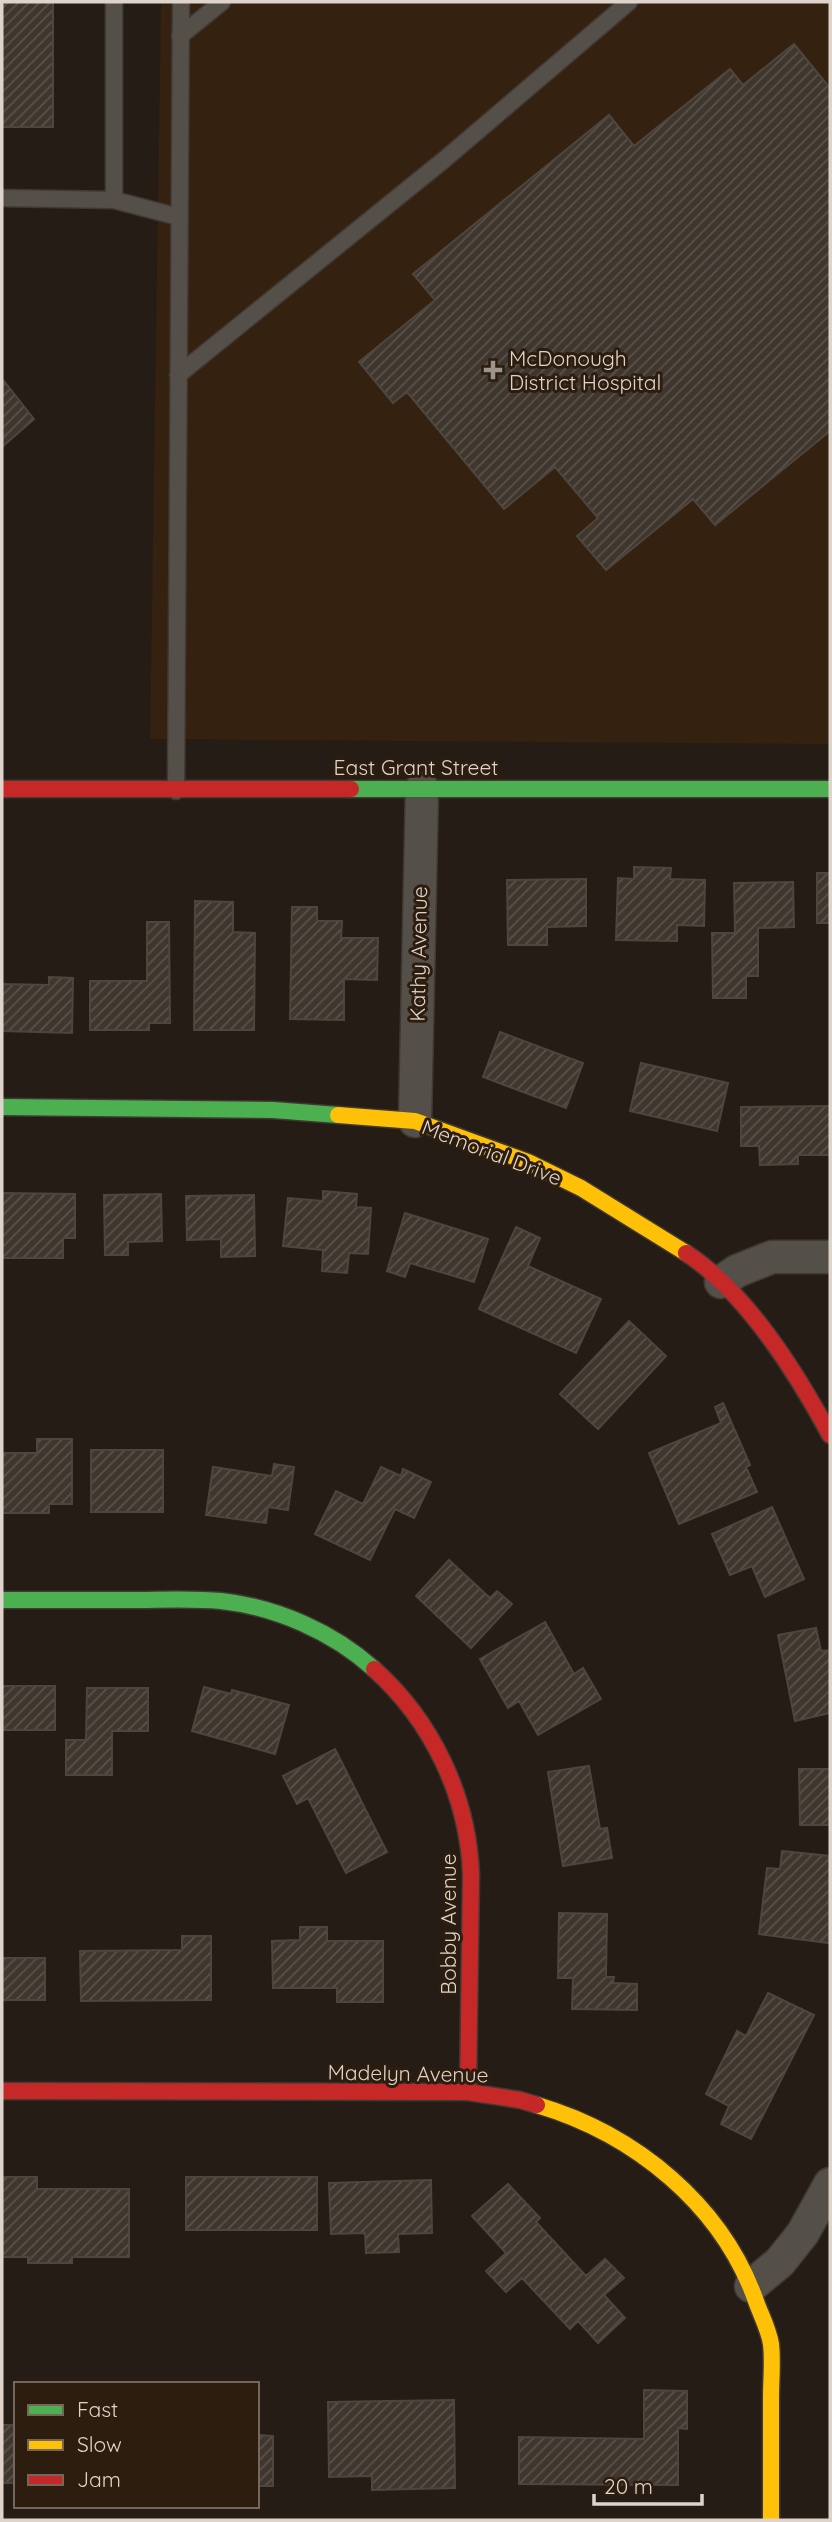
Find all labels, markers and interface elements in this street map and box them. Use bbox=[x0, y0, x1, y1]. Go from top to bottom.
place label: McDonough District Hospital bbox=[509, 345, 661, 395]
marker: McDonough District Hospital bbox=[483, 360, 503, 380]
street label: East Grant Street bbox=[334, 754, 498, 780]
street label: Kathy Avenue bbox=[404, 886, 432, 1022]
street label: Memorial Drive bbox=[418, 1113, 566, 1191]
street label: Bobby Avenue bbox=[435, 1853, 461, 1995]
street label: Madelyn Avenue bbox=[327, 2059, 489, 2087]
legend bbox=[14, 2382, 259, 2508]
text: Fast bbox=[77, 2396, 118, 2422]
text: Slow bbox=[77, 2431, 122, 2457]
scale bar bbox=[594, 2462, 702, 2506]
text: Jam bbox=[77, 2466, 121, 2492]
text: 20 m bbox=[604, 2473, 653, 2499]

